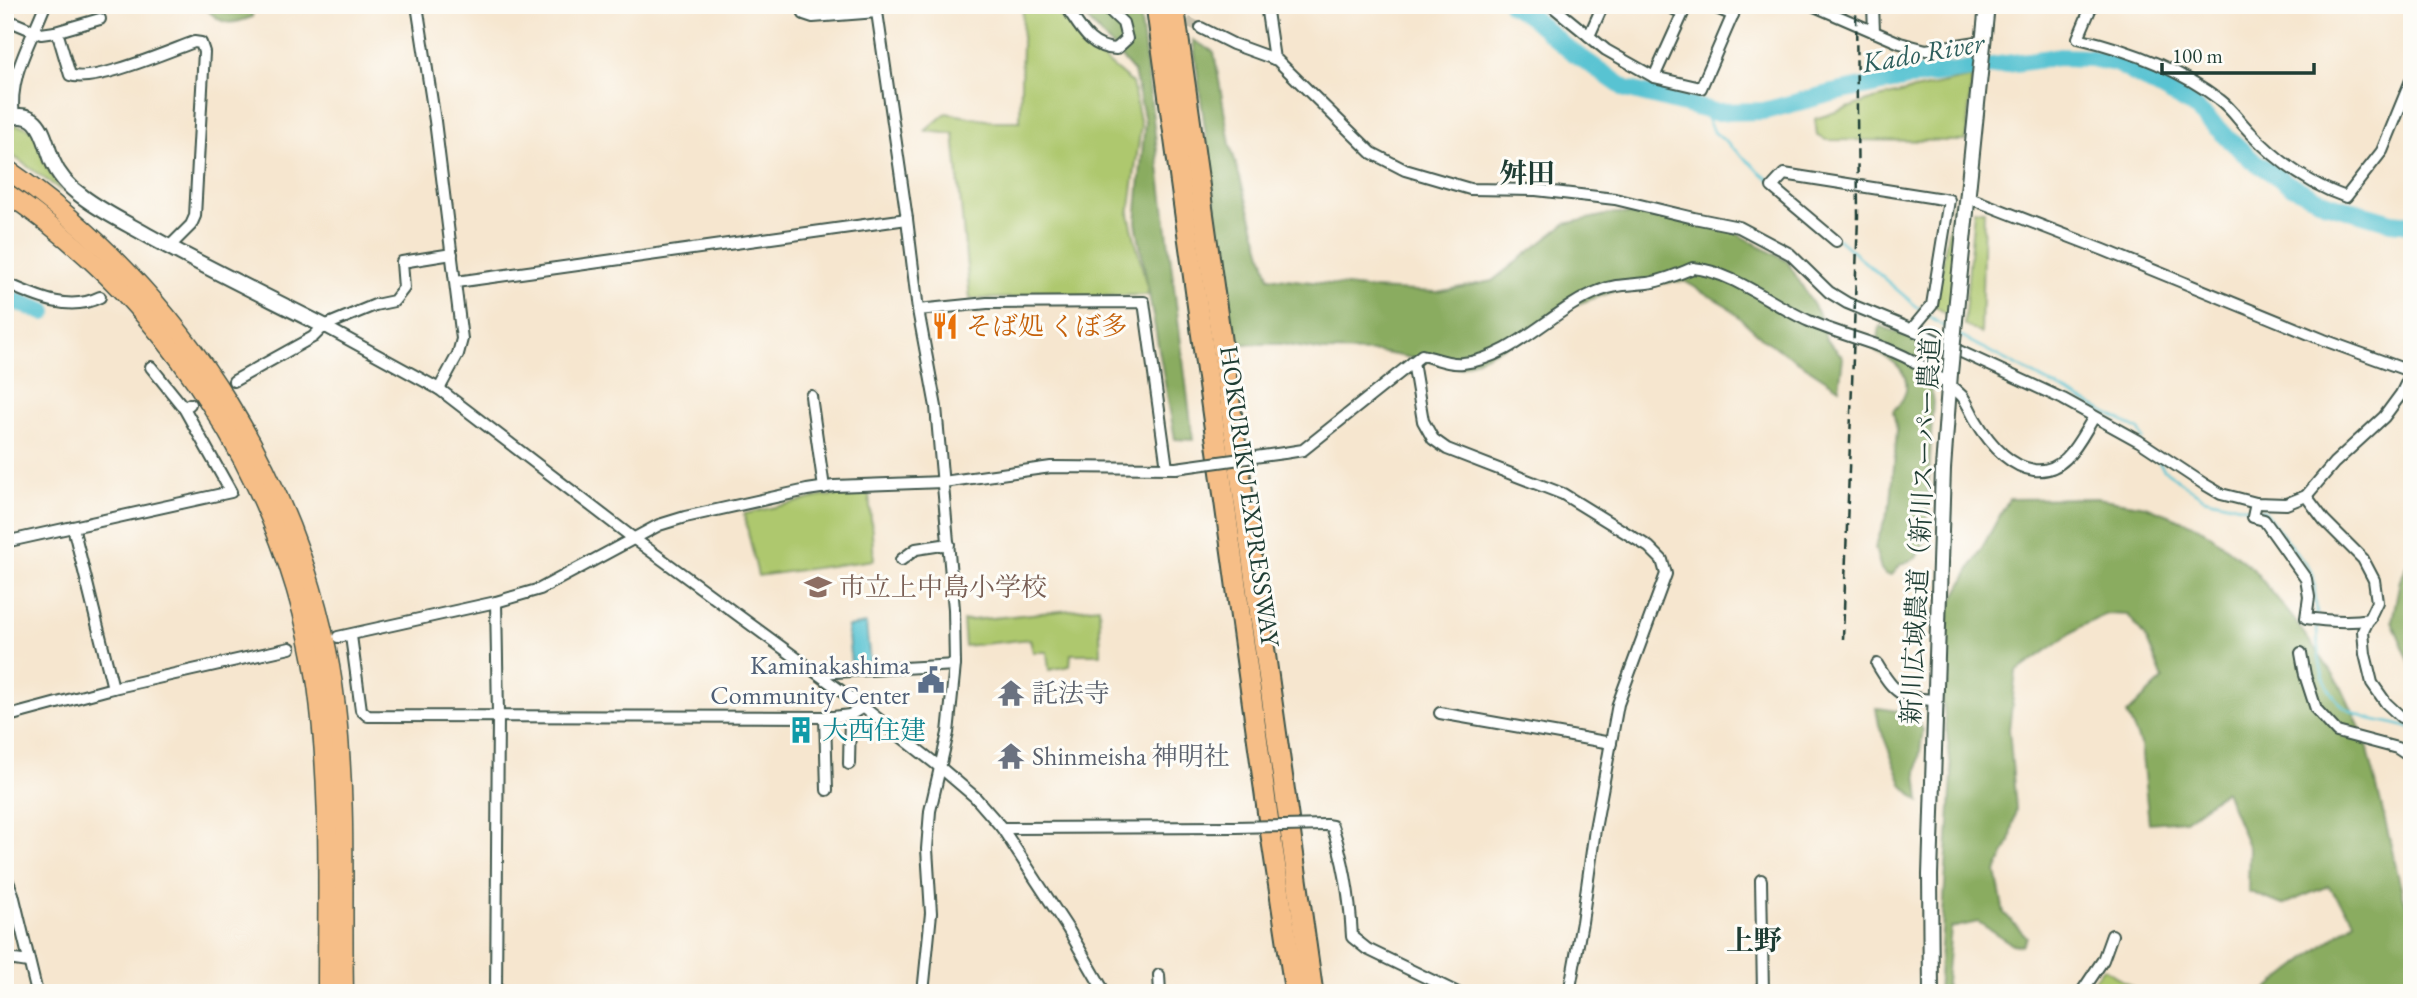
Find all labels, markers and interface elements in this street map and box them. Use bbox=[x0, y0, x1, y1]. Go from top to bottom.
water label: Kado River bbox=[1858, 23, 1988, 81]
scale bar bbox=[2162, 32, 2314, 76]
text: 100 m bbox=[2172, 42, 2223, 69]
district label: 舛田 bbox=[1499, 155, 1555, 191]
place label: そば処 くぼ多 bbox=[966, 309, 1127, 343]
restaurant icon: そば処 くぼ多 bbox=[930, 311, 960, 341]
street label: 新川広域農道（新川スーパー農道） bbox=[1893, 311, 1949, 725]
street label: HOKURIKU EXPRESSWAY bbox=[1212, 343, 1288, 651]
place label: 市立上中島小学校 bbox=[839, 570, 1047, 604]
school or university icon: 市立上中島小学校 bbox=[803, 572, 833, 602]
place label: Kaminakashima Community Center bbox=[710, 648, 911, 712]
public building icon: Kaminakashima Community Center bbox=[916, 665, 946, 695]
place label: 託法寺 bbox=[1032, 676, 1110, 710]
temple icon: 託法寺 bbox=[996, 678, 1026, 708]
place label: 大西住建 bbox=[822, 713, 926, 747]
building icon: 大西住建 bbox=[786, 715, 816, 745]
place label: Shinmeisha 神明社 bbox=[1032, 739, 1230, 773]
temple icon: Shinmeisha 神明社 bbox=[996, 741, 1026, 771]
district label: 上野 bbox=[1726, 922, 1782, 958]

